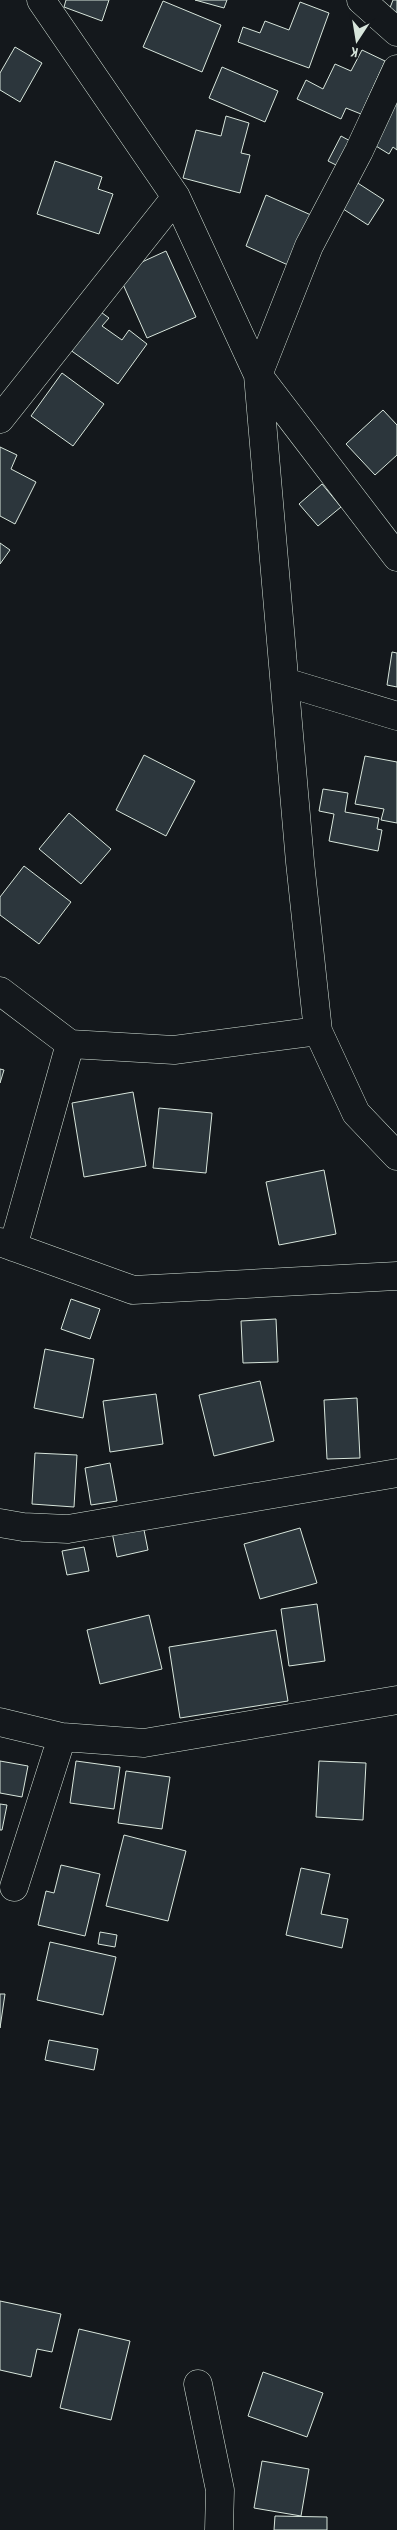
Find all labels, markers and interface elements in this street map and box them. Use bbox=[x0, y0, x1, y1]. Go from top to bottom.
north arrow bbox=[332, 15, 382, 65]
text: K bbox=[349, 43, 360, 61]

